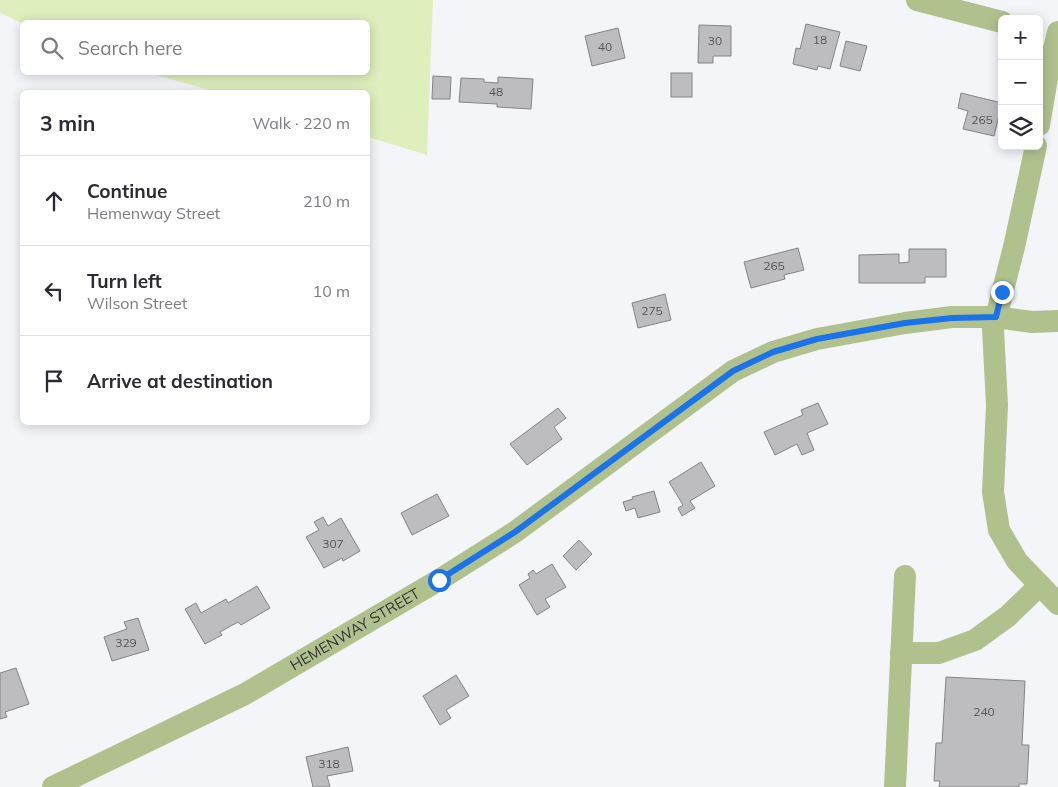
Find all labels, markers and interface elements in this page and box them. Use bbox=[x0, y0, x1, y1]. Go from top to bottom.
map controls bbox=[998, 15, 1043, 150]
button: + bbox=[998, 15, 1043, 60]
search box bbox=[20, 20, 370, 75]
house number: 18 bbox=[813, 32, 827, 47]
house number: 30 bbox=[708, 33, 722, 48]
icon: search bbox=[38, 34, 66, 62]
text: Search here bbox=[78, 36, 182, 60]
house number: 40 bbox=[598, 39, 612, 54]
button: − bbox=[998, 60, 1043, 105]
house number: 48 bbox=[489, 84, 503, 99]
button: layers bbox=[998, 105, 1043, 150]
text: 3 min bbox=[40, 110, 95, 136]
house number: 265 bbox=[971, 112, 993, 127]
text: Walk · 220 m bbox=[252, 113, 350, 133]
text: Continue bbox=[87, 179, 167, 203]
icon: ahead bbox=[40, 187, 68, 215]
text: 210 m bbox=[303, 191, 350, 211]
text: Hemenway Street bbox=[87, 203, 220, 223]
house number: 265 bbox=[763, 258, 785, 273]
text: Turn left bbox=[87, 269, 162, 293]
icon: left bbox=[40, 277, 68, 305]
text: 10 m bbox=[313, 281, 350, 301]
route end bbox=[991, 281, 1014, 304]
text: Wilson Street bbox=[87, 293, 187, 313]
house number: 275 bbox=[641, 303, 663, 318]
icon: arrive bbox=[40, 367, 68, 395]
text: Arrive at destination bbox=[87, 369, 273, 393]
house number: 307 bbox=[322, 536, 344, 551]
route start bbox=[428, 569, 451, 592]
street label: HEMENWAY STREET bbox=[286, 583, 423, 674]
house number: 329 bbox=[115, 635, 137, 650]
house number: 240 bbox=[973, 704, 995, 719]
house number: 318 bbox=[318, 756, 340, 771]

